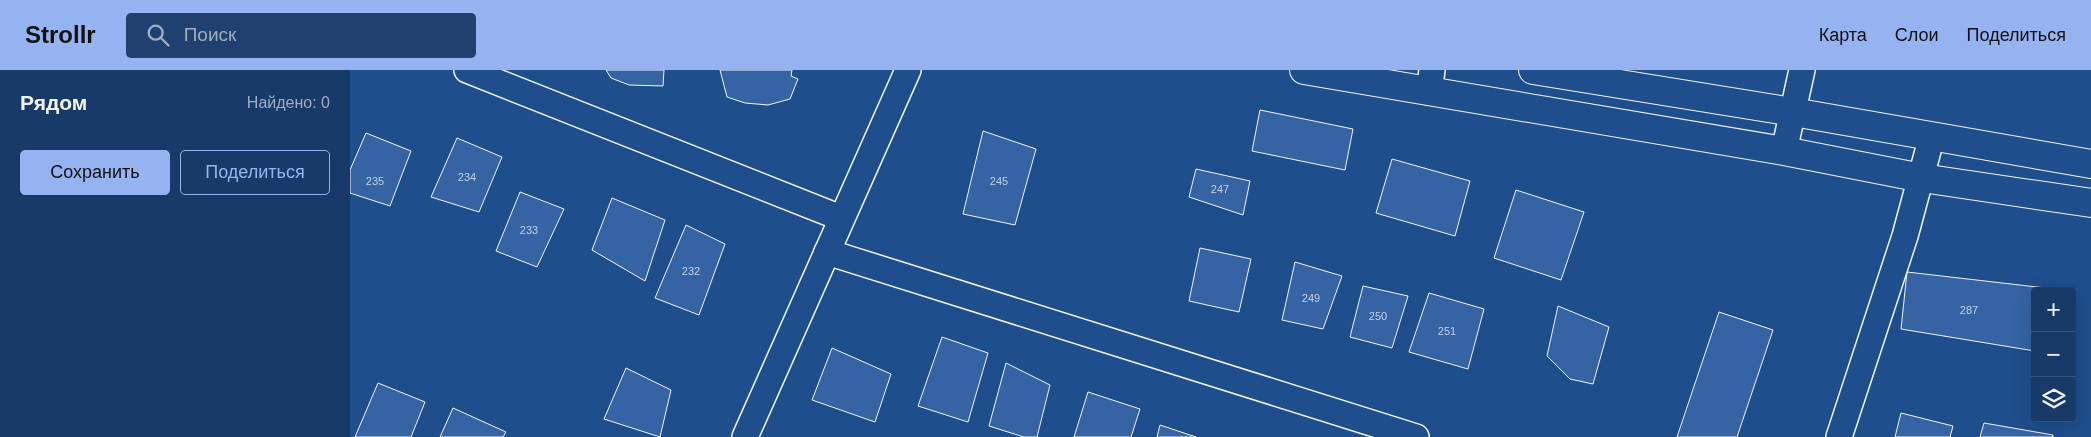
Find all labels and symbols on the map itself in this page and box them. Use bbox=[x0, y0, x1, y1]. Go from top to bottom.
house number: 234 bbox=[458, 171, 476, 183]
house number: 235 bbox=[366, 175, 384, 187]
house number: 245 bbox=[990, 175, 1008, 187]
house number: 247 bbox=[1211, 183, 1229, 195]
house number: 233 bbox=[520, 224, 538, 236]
house number: 232 bbox=[682, 265, 700, 277]
house number: 249 bbox=[1302, 292, 1320, 304]
house number: 287 bbox=[1960, 304, 1978, 316]
house number: 250 bbox=[1369, 310, 1387, 322]
house number: 251 bbox=[1438, 325, 1456, 337]

